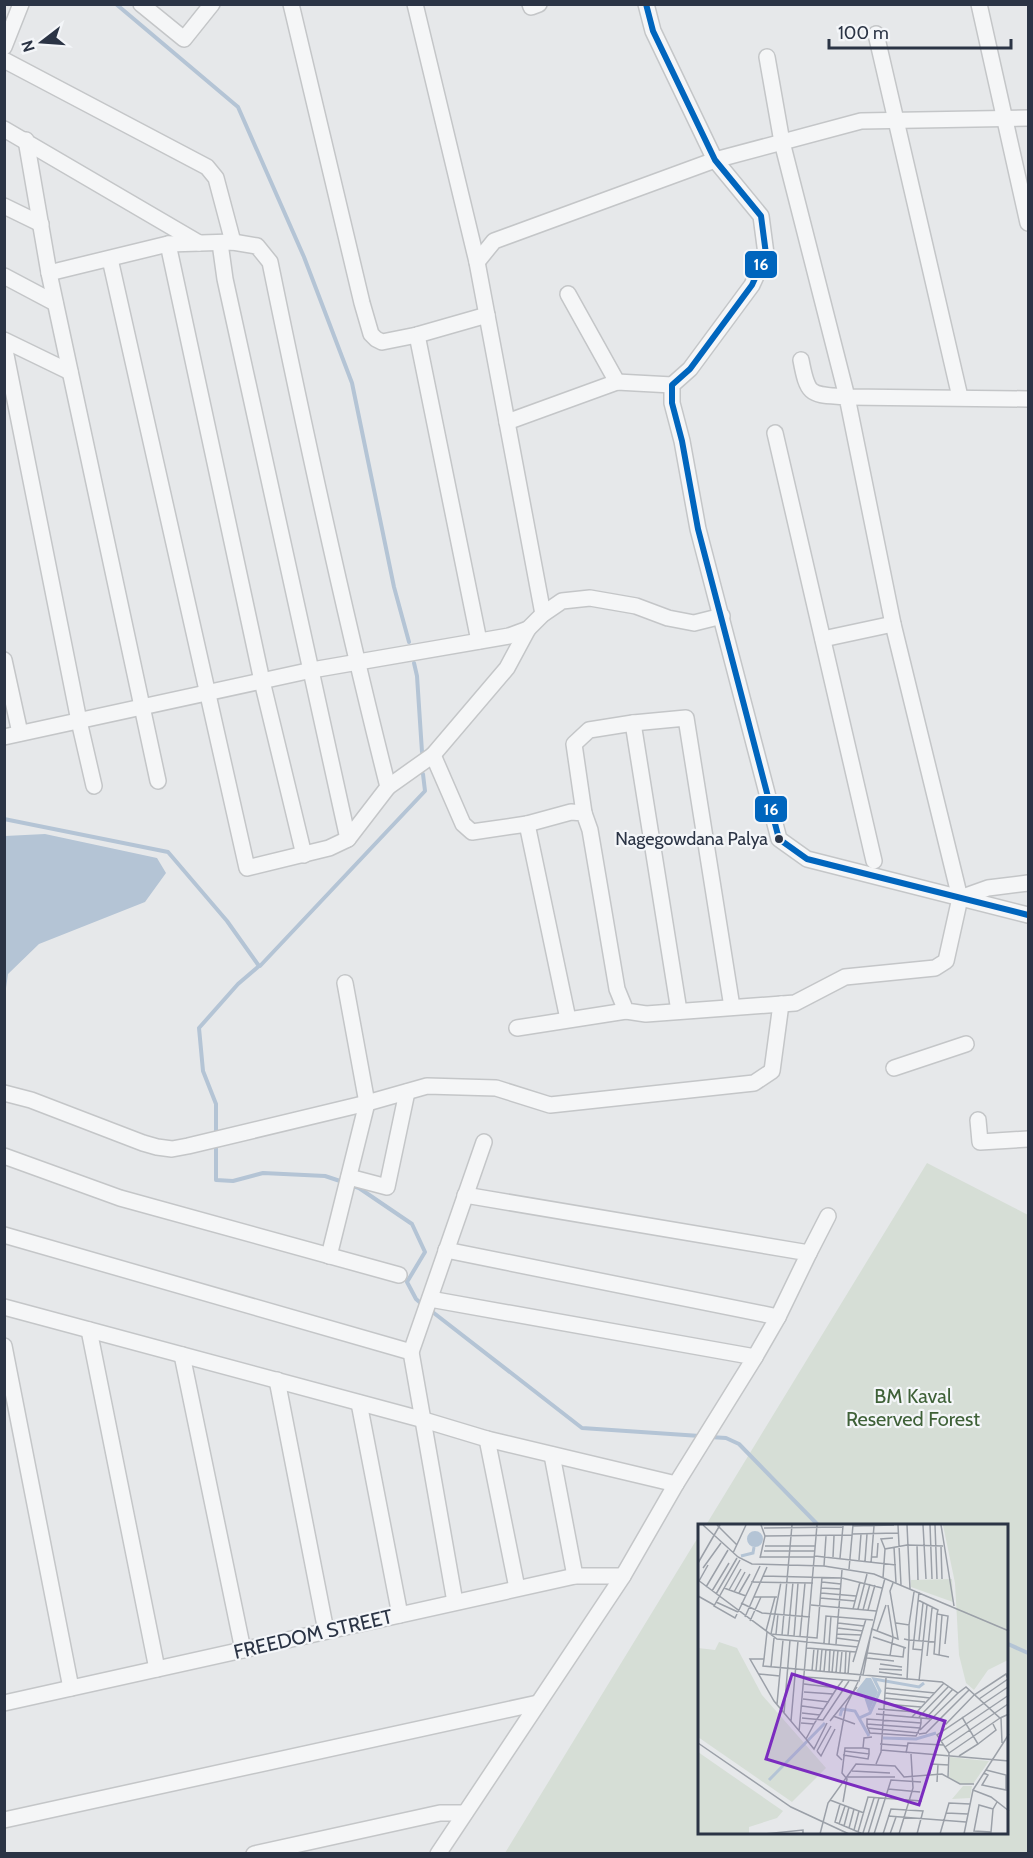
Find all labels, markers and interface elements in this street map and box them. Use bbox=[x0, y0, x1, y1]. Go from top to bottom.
north arrow bbox=[12, 12, 72, 72]
scale bar bbox=[829, 12, 1010, 50]
text: 100 m bbox=[838, 22, 889, 44]
text: N bbox=[17, 38, 39, 54]
line badge: 16 bbox=[744, 250, 778, 279]
text: 16 bbox=[754, 255, 768, 274]
line badge: 16 bbox=[754, 795, 788, 823]
text: 16 bbox=[764, 800, 778, 819]
place label: Nagegowdana Palya bbox=[615, 828, 768, 850]
marker: Nagegowdana Palya bbox=[773, 833, 785, 845]
park label: BM Kaval Reserved Forest bbox=[846, 1384, 980, 1431]
inset map bbox=[698, 1524, 1009, 1834]
street label: FREEDOM STREET bbox=[231, 1604, 395, 1664]

